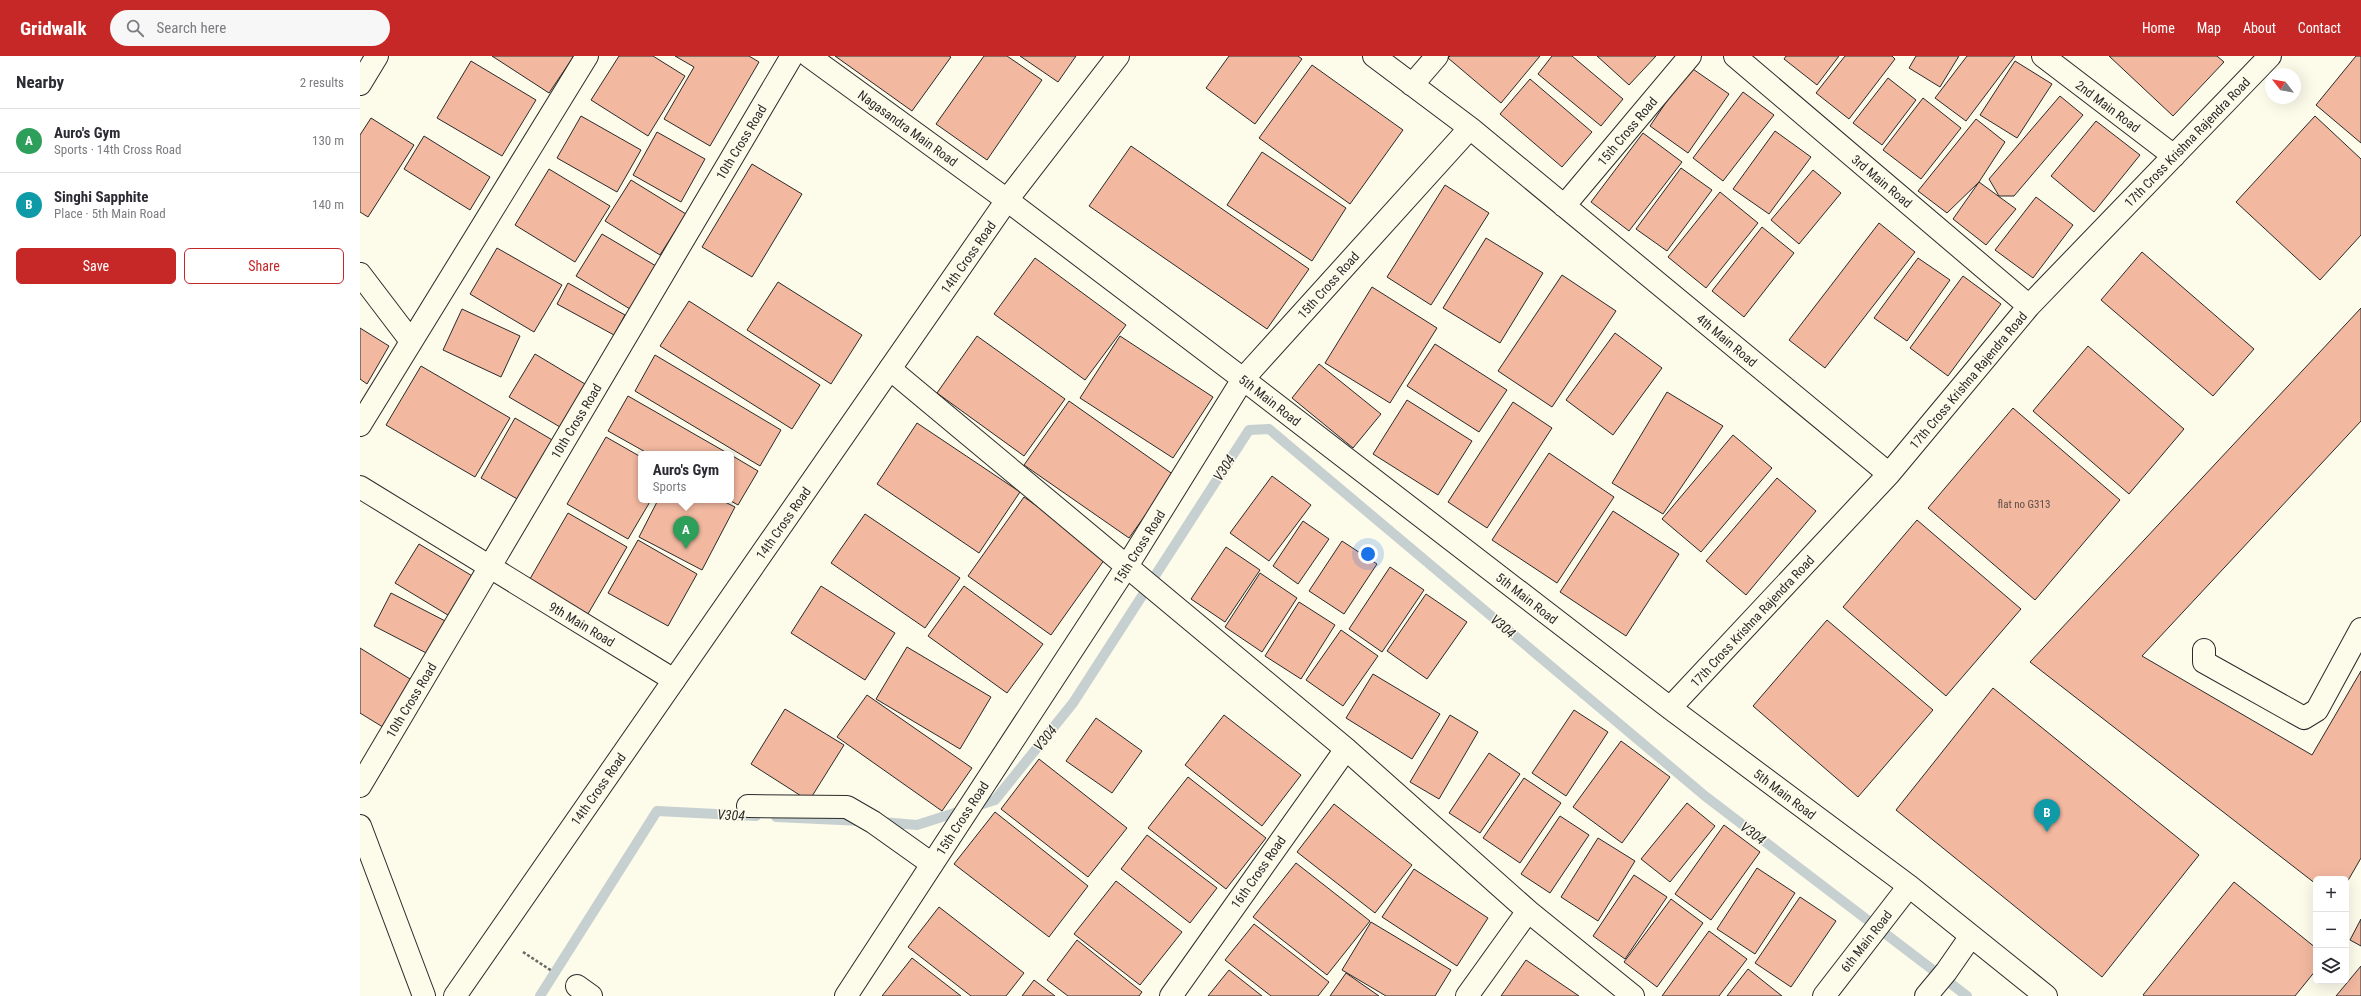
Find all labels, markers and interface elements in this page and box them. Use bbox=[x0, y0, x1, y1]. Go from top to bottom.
search box bbox=[110, 10, 390, 46]
text: Gridwalk bbox=[20, 17, 86, 40]
icon: search bbox=[124, 17, 146, 39]
text: Search here bbox=[156, 19, 226, 37]
text: Home bbox=[2142, 20, 2175, 36]
text: Map bbox=[2197, 20, 2221, 36]
text: About bbox=[2243, 20, 2276, 36]
text: Contact bbox=[2298, 20, 2341, 36]
north arrow bbox=[2265, 68, 2301, 104]
text: Nearby bbox=[16, 72, 64, 92]
street label: 17th Cross Krishna Rajendra Road bbox=[2121, 74, 2253, 210]
text: 2 results bbox=[300, 75, 344, 90]
street label: 2nd Main Road bbox=[2073, 77, 2143, 135]
street label: Nagasandra Main Road bbox=[855, 87, 960, 169]
street label: 15th Cross Road bbox=[1594, 94, 1660, 169]
street label: 10th Cross Road bbox=[713, 102, 770, 182]
text: Auro's Gym bbox=[54, 124, 120, 142]
text: A bbox=[25, 133, 33, 148]
text: 130 m bbox=[312, 133, 344, 148]
text: Sports · 14th Cross Road bbox=[54, 142, 181, 157]
street label: 3rd Main Road bbox=[1848, 152, 1915, 211]
text: Singhi Sapphite bbox=[54, 188, 148, 206]
text: B bbox=[25, 197, 33, 212]
text: 140 m bbox=[312, 197, 344, 212]
text: Place · 5th Main Road bbox=[54, 206, 166, 221]
street label: 14th Cross Road bbox=[938, 218, 999, 296]
button: Save bbox=[16, 248, 176, 284]
button: Share bbox=[184, 248, 344, 284]
street label: 15th Cross Road bbox=[1294, 249, 1362, 322]
street label: 17th Cross Krishna Rajendra Road bbox=[1907, 309, 2030, 452]
street label: 4th Main Road bbox=[1694, 311, 1760, 370]
street label: 5th Main Road bbox=[1236, 372, 1303, 429]
street label: 10th Cross Road bbox=[548, 381, 605, 461]
popup bbox=[638, 451, 734, 503]
water label: V304 bbox=[1210, 452, 1238, 484]
text: Auro's Gym bbox=[653, 461, 719, 479]
text: Sports bbox=[653, 479, 687, 494]
street label: 14th Cross Road bbox=[753, 484, 814, 562]
house number: flat no G313 bbox=[1998, 498, 2050, 511]
street label: 15th Cross Road bbox=[1111, 507, 1168, 587]
pin: A bbox=[673, 516, 699, 549]
your location bbox=[1358, 544, 1378, 564]
street label: 17th Cross Krishna Rajendra Road bbox=[1687, 553, 1817, 690]
street label: 5th Main Road bbox=[1493, 570, 1560, 627]
street label: 9th Main Road bbox=[546, 599, 617, 650]
water label: V304 bbox=[1487, 611, 1519, 641]
street label: 10th Cross Road bbox=[383, 660, 440, 740]
water label: V304 bbox=[1030, 722, 1060, 754]
street label: 14th Cross Road bbox=[568, 750, 629, 828]
street label: 5th Main Road bbox=[1751, 766, 1819, 823]
street label: 15th Cross Road bbox=[933, 779, 992, 858]
pin: B bbox=[2034, 799, 2060, 832]
water label: V304 bbox=[717, 806, 746, 824]
water label: V304 bbox=[1737, 818, 1769, 848]
street label: 16th Cross Road bbox=[1228, 833, 1289, 911]
map controls bbox=[2313, 876, 2349, 984]
button: + bbox=[2313, 876, 2349, 912]
street label: 6th Main Road bbox=[1838, 908, 1895, 975]
button: − bbox=[2313, 912, 2349, 948]
button: layers bbox=[2313, 948, 2349, 984]

